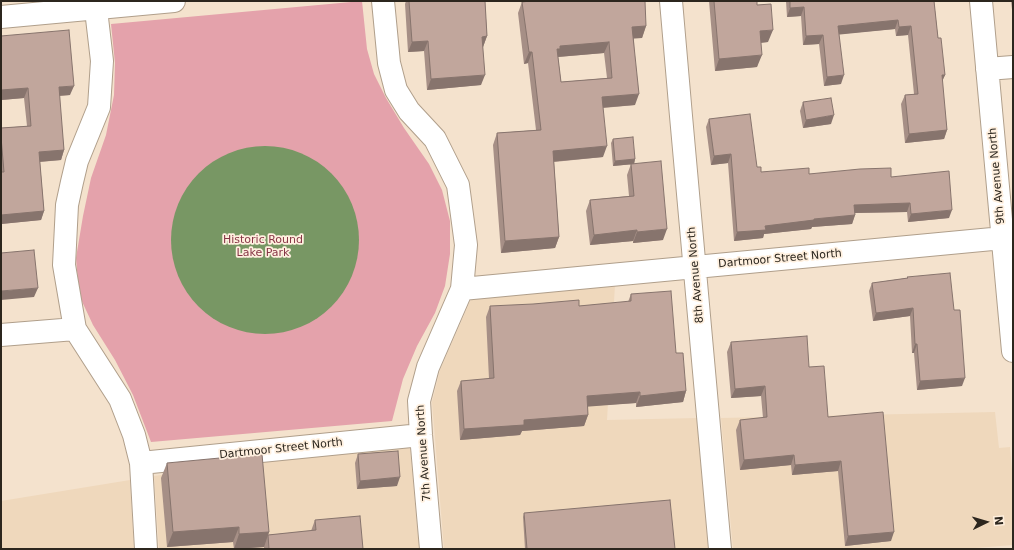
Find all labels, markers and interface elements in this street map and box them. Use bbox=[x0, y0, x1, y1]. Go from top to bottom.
street label: 9th Avenue North bbox=[986, 127, 1008, 225]
street label: 8th Avenue North bbox=[685, 226, 707, 324]
park label: Historic Round Lake Park bbox=[223, 233, 303, 259]
street label: Dartmoor Street North bbox=[718, 247, 842, 271]
street label: 7th Avenue North bbox=[414, 404, 434, 502]
street label: Dartmoor Street North bbox=[219, 436, 343, 462]
north arrow bbox=[966, 502, 1006, 542]
text: N bbox=[992, 516, 1005, 526]

